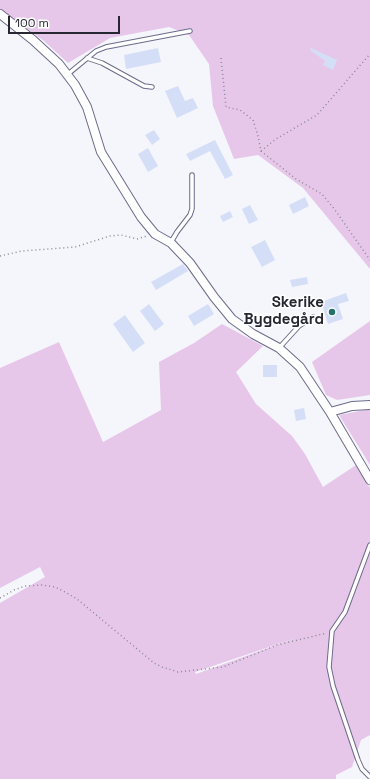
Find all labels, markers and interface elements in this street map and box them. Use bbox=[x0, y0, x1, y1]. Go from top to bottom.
scale bar bbox=[10, 8, 122, 34]
text: 100 m bbox=[15, 15, 49, 31]
place label: Skerike Bygdegård bbox=[244, 294, 324, 329]
marker: Skerike Bygdegård bbox=[327, 307, 337, 317]

